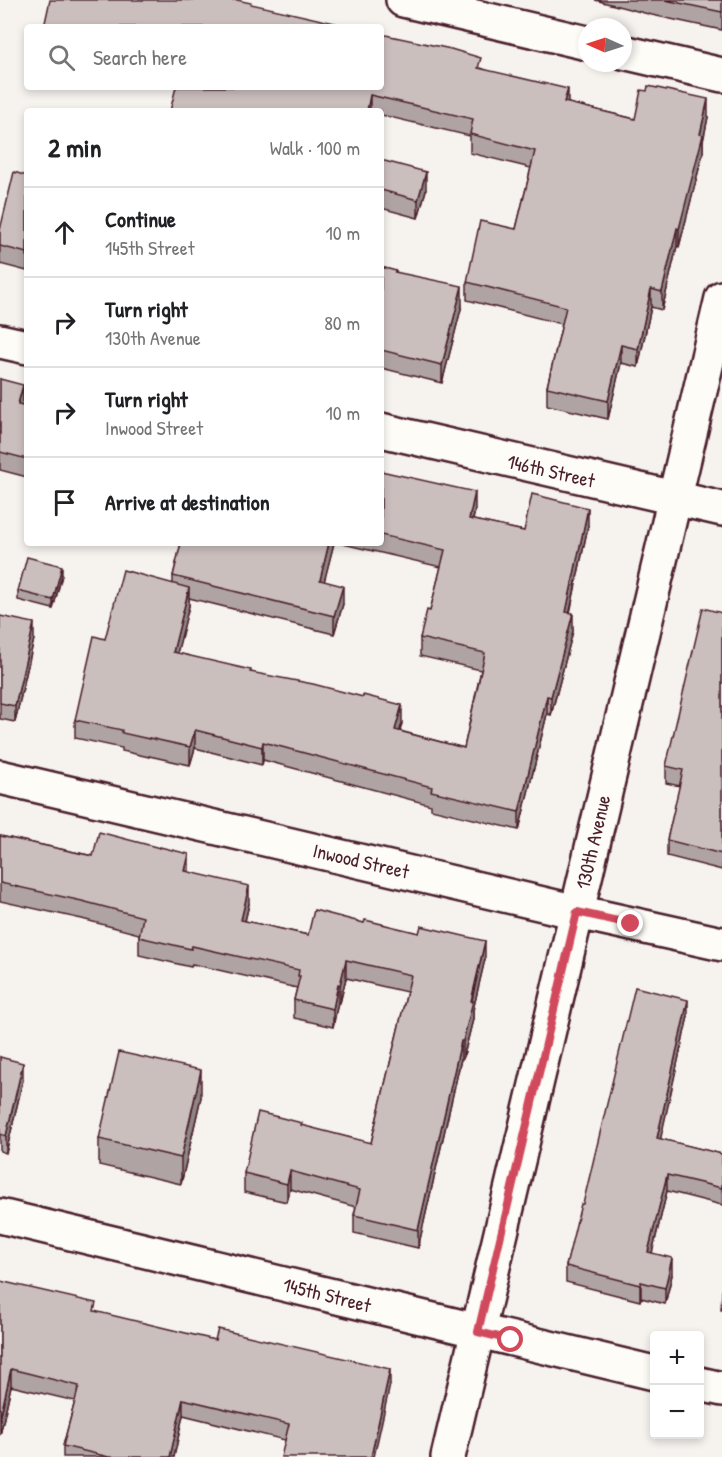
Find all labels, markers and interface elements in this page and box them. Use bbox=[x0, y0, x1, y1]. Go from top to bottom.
north arrow bbox=[578, 18, 632, 72]
search box bbox=[24, 24, 384, 90]
icon: search bbox=[45, 41, 78, 74]
text: Search here bbox=[93, 42, 187, 72]
text: 2 min bbox=[48, 130, 101, 165]
text: Walk · 100 m bbox=[270, 134, 360, 161]
text: Continue bbox=[105, 204, 176, 234]
icon: ahead bbox=[48, 216, 81, 249]
text: 10 m bbox=[326, 219, 360, 246]
text: 145th Street bbox=[105, 234, 195, 261]
text: Turn right bbox=[105, 294, 188, 324]
icon: right bbox=[48, 306, 81, 339]
text: 80 m bbox=[324, 309, 360, 336]
text: 130th Avenue bbox=[105, 324, 201, 351]
text: Turn right bbox=[105, 384, 188, 414]
icon: right bbox=[48, 396, 81, 429]
text: 10 m bbox=[326, 399, 360, 426]
text: Inwood Street bbox=[105, 414, 203, 441]
street label: 146th Street bbox=[505, 447, 599, 494]
icon: arrive bbox=[48, 486, 81, 519]
text: Arrive at destination bbox=[105, 487, 270, 517]
street label: 130th Avenue bbox=[569, 792, 616, 892]
street label: Inwood Street bbox=[310, 836, 413, 885]
route end bbox=[617, 910, 643, 936]
street label: 145th Street bbox=[280, 1271, 375, 1319]
route start bbox=[497, 1326, 523, 1352]
map controls bbox=[650, 1331, 704, 1439]
button: + bbox=[650, 1331, 704, 1385]
button: − bbox=[650, 1385, 704, 1439]

